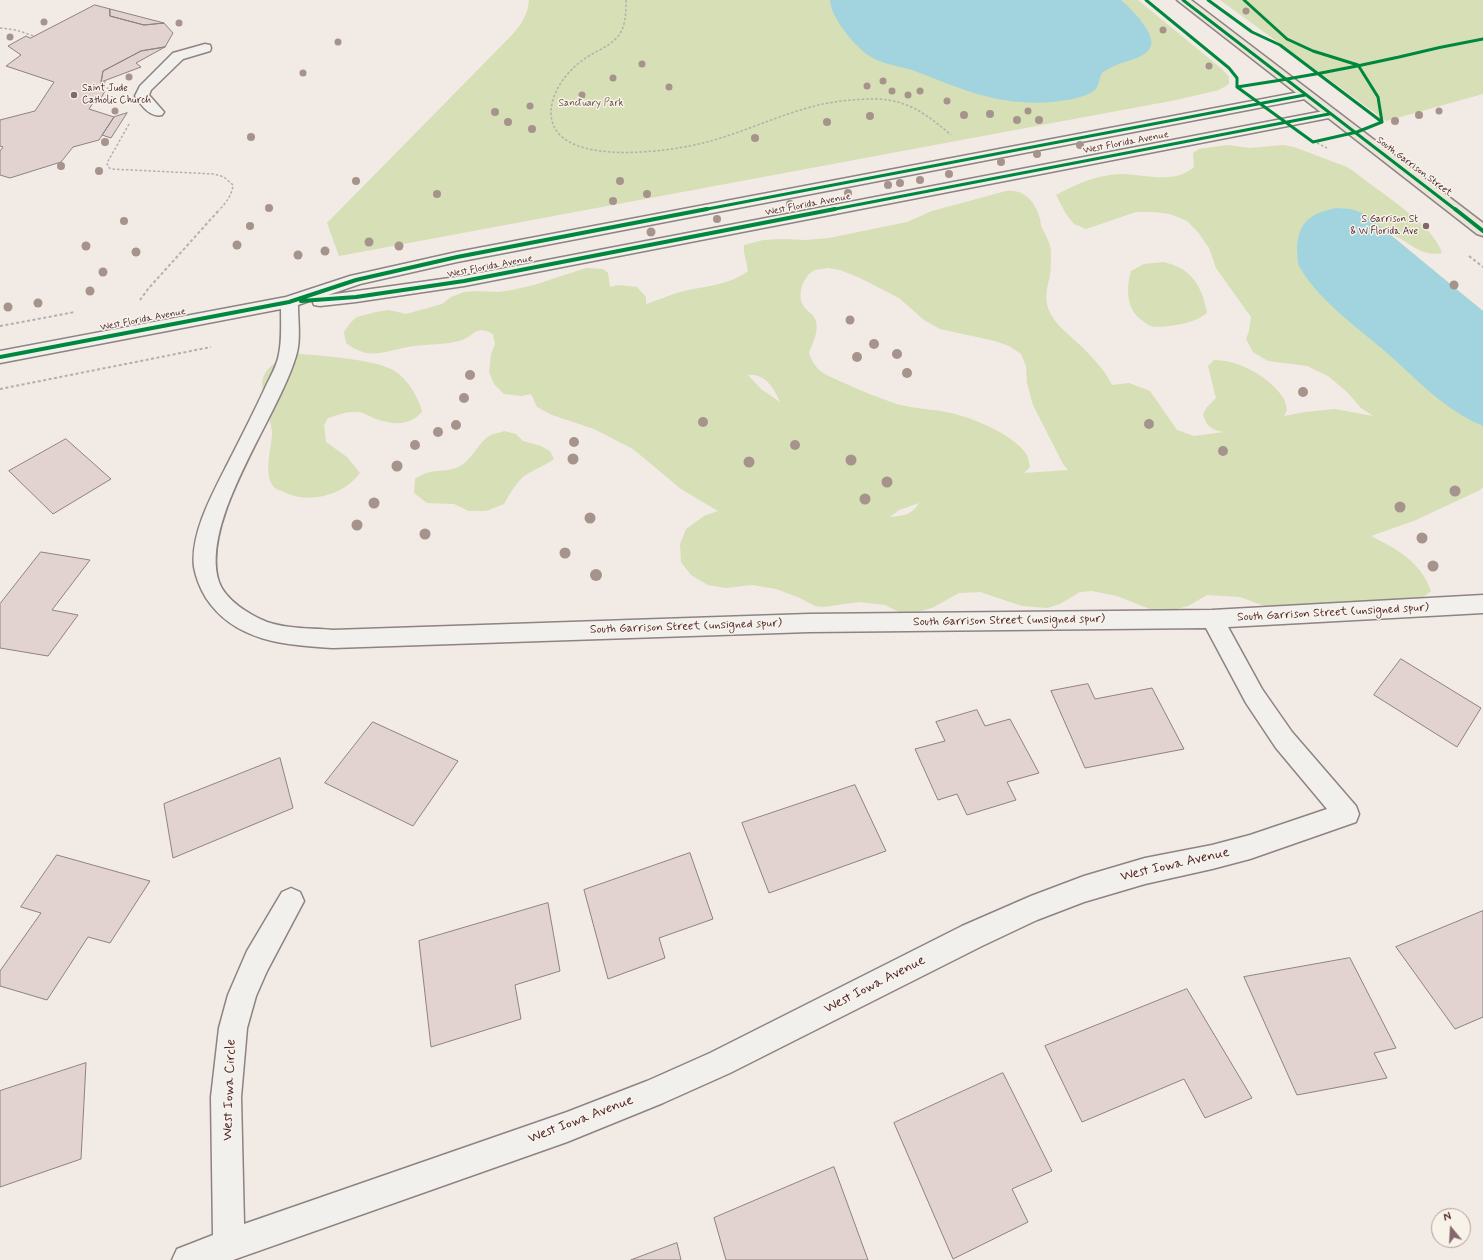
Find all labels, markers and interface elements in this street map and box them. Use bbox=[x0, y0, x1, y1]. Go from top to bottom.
place label: Saint Jude Catholic Church bbox=[82, 83, 151, 106]
marker: Saint Jude Catholic Church bbox=[69, 90, 79, 100]
park label: Sanctuary Park bbox=[558, 98, 624, 110]
street label: West Florida Avenue bbox=[1082, 129, 1170, 157]
street label: South Garrison Street bbox=[1374, 134, 1454, 200]
street label: West Florida Avenue bbox=[764, 191, 852, 219]
place label: S Garrison St & W Florida Ave bbox=[1350, 214, 1418, 238]
marker: S Garrison St & W Florida Ave bbox=[1421, 221, 1431, 231]
street label: West Florida Avenue bbox=[446, 253, 534, 281]
street label: West Florida Avenue bbox=[99, 306, 187, 334]
street label: South Garrison Street (unsigned spur) bbox=[1237, 601, 1429, 625]
street label: South Garrison Street (unsigned spur) bbox=[913, 612, 1105, 630]
street label: South Garrison Street (unsigned spur) bbox=[590, 616, 782, 638]
street label: West Iowa Avenue bbox=[1119, 844, 1231, 886]
street label: West Iowa Avenue bbox=[822, 952, 928, 1018]
street label: West Iowa Circle bbox=[220, 1039, 240, 1141]
street label: West Iowa Avenue bbox=[526, 1092, 636, 1148]
north arrow bbox=[1431, 1208, 1471, 1248]
text: N bbox=[1442, 1210, 1453, 1225]

